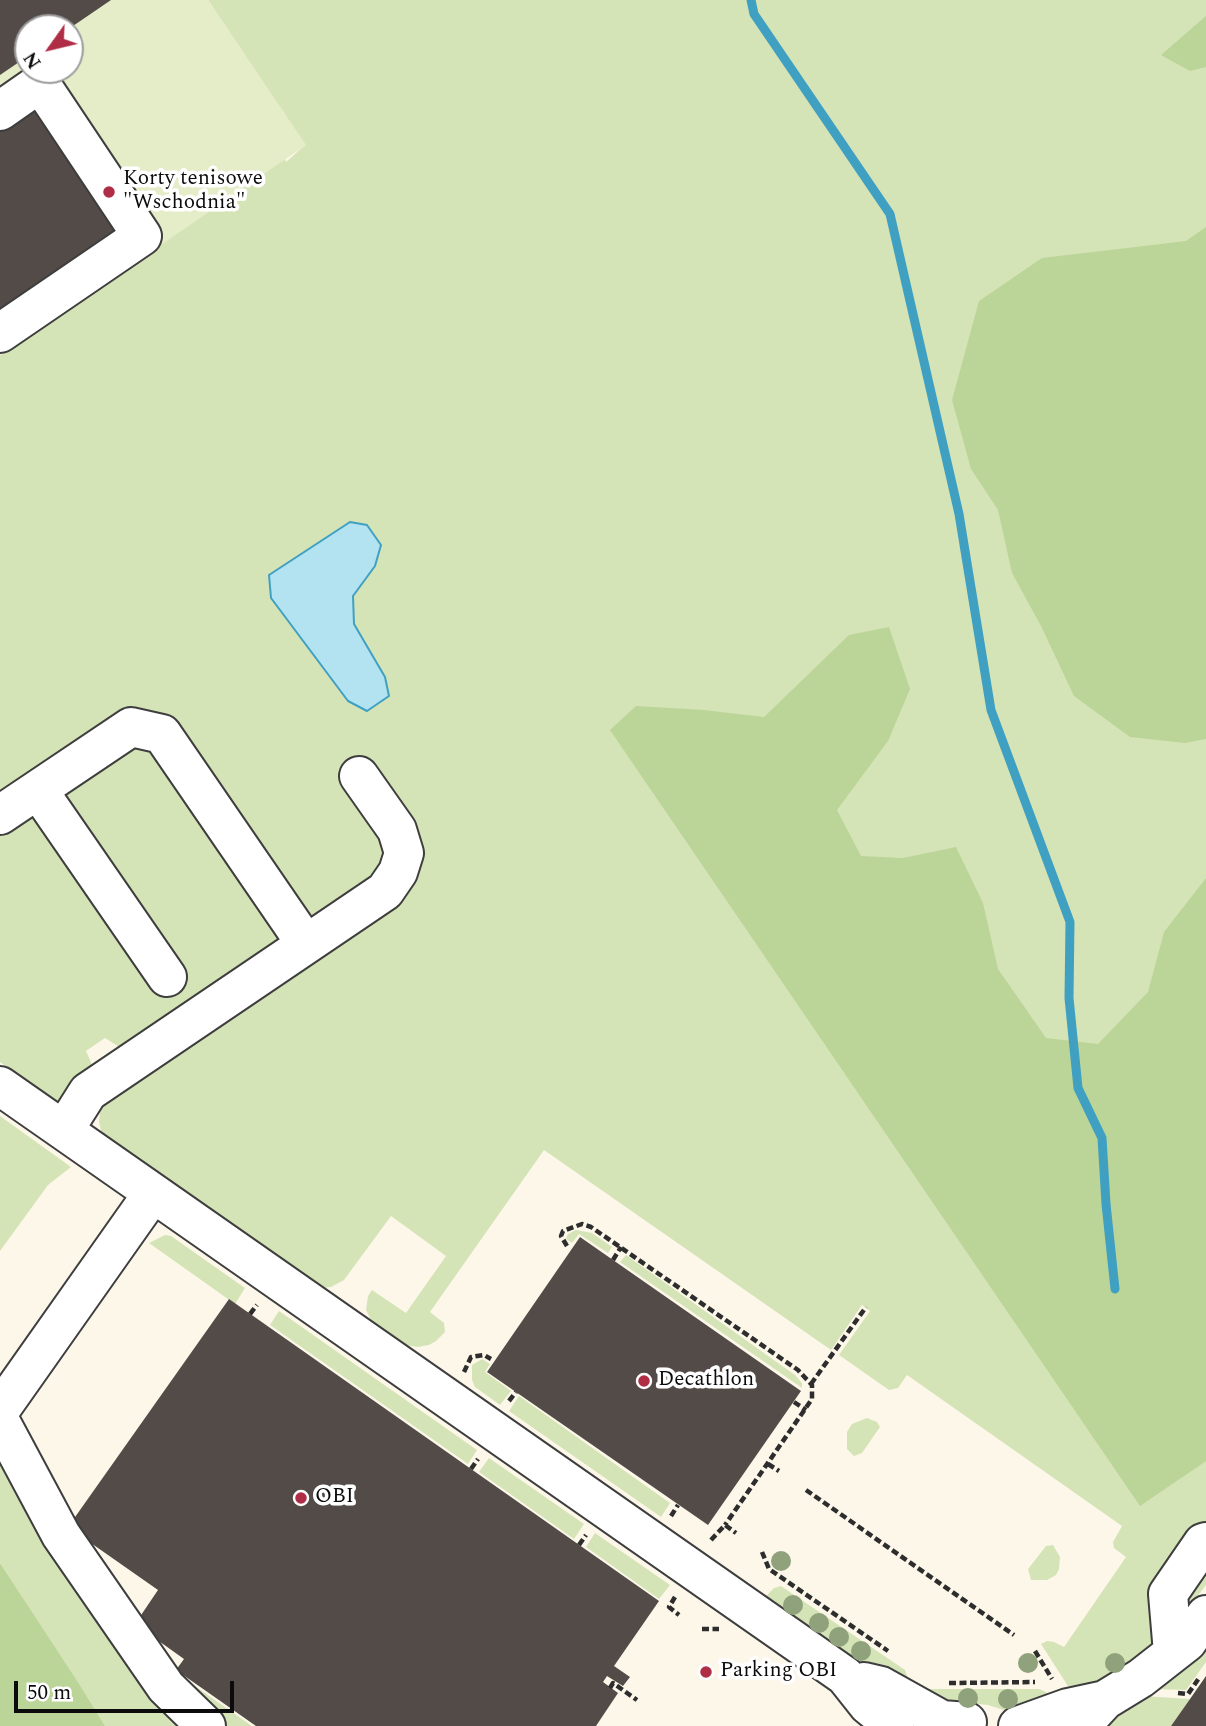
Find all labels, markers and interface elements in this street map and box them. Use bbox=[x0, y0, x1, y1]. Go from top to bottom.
north arrow bbox=[14, 14, 84, 84]
text: N bbox=[16, 45, 49, 74]
place label: Korty tenisowe "Wschodnia" bbox=[123, 167, 263, 217]
marker: Korty tenisowe "Wschodnia" bbox=[101, 184, 117, 200]
place label: Decathlon bbox=[658, 1368, 754, 1394]
marker: Decathlon bbox=[636, 1373, 652, 1389]
place label: OBI bbox=[315, 1485, 354, 1511]
marker: OBI bbox=[293, 1490, 309, 1506]
place label: Parking OBI bbox=[720, 1659, 837, 1685]
marker: Parking OBI bbox=[698, 1664, 714, 1680]
scale bar bbox=[18, 1666, 238, 1710]
text: 50 m bbox=[27, 1677, 71, 1709]

